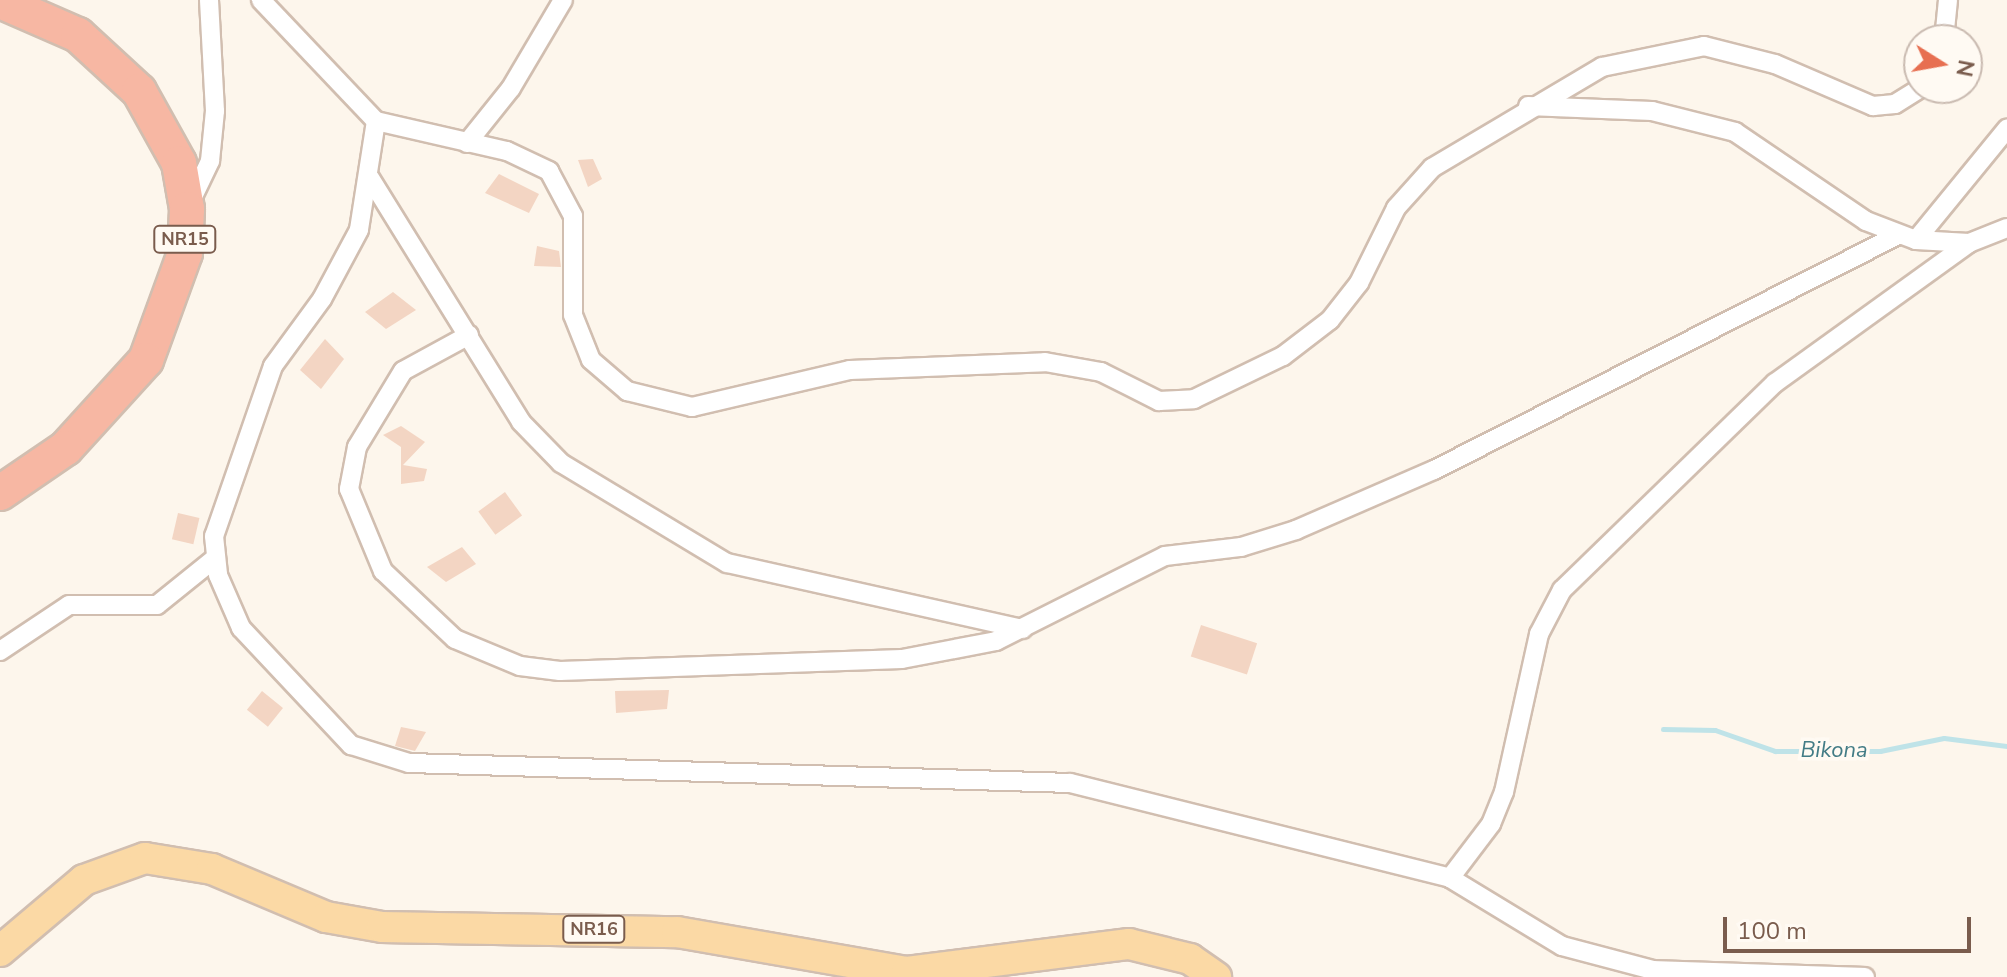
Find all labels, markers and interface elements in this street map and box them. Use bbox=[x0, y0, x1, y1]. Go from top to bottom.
north arrow bbox=[1903, 24, 1983, 104]
text: N bbox=[1948, 57, 1981, 79]
road number: NR15 bbox=[153, 225, 217, 253]
water label: Bikona bbox=[1800, 738, 1868, 764]
scale bar bbox=[1727, 901, 1975, 951]
road number: NR16 bbox=[562, 915, 626, 943]
text: 100 m bbox=[1737, 915, 1807, 947]

